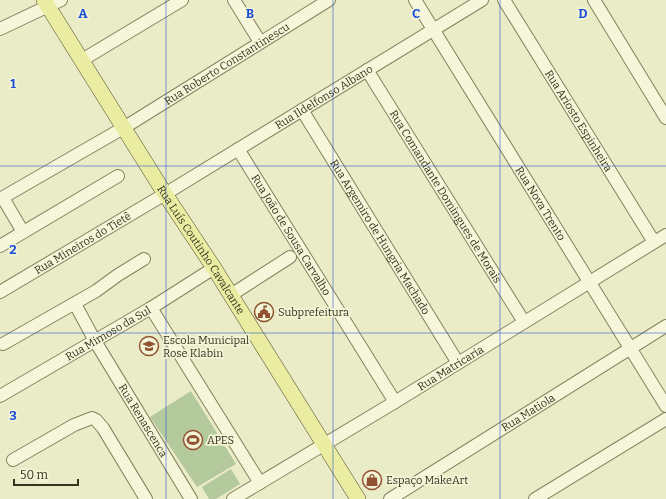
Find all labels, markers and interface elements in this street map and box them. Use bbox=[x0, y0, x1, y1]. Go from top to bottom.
text: A bbox=[78, 6, 88, 21]
text: B bbox=[246, 6, 254, 21]
text: C bbox=[412, 6, 420, 21]
text: D bbox=[578, 6, 588, 21]
street label: Rua Roberto Constantinescu bbox=[162, 20, 292, 108]
street label: Rua Ildelfonso Albano bbox=[273, 62, 375, 132]
street label: Rua Ariosto Espinheira bbox=[542, 68, 615, 174]
text: 1 bbox=[10, 76, 16, 91]
street label: Rua Comandante Domingues de Morais bbox=[387, 108, 504, 286]
street label: Rua Argemiro de Hungria Machado bbox=[327, 157, 432, 317]
street label: Rua Nova Trento bbox=[512, 164, 568, 243]
street label: Rua João de Sousa Carvalho bbox=[248, 172, 333, 298]
street label: Rua Luís Coutinho Cavalcante bbox=[154, 183, 247, 317]
street label: Rua Mineiros do Tietê bbox=[32, 210, 134, 277]
text: 2 bbox=[9, 242, 17, 257]
public building icon: Subprefeitura bbox=[253, 301, 275, 323]
street label: Rua Mimoso da Sul bbox=[63, 303, 153, 364]
place label: Subprefeitura bbox=[278, 306, 349, 319]
place label: Escola Municipal Rose Klabin bbox=[163, 334, 249, 360]
school or university icon: Escola Municipal Rose Klabin bbox=[138, 335, 160, 357]
street label: Rua Matricaria bbox=[415, 343, 486, 393]
street label: Rua Renascenca bbox=[116, 382, 170, 460]
street label: Rua Matiola bbox=[499, 391, 557, 434]
text: 3 bbox=[9, 408, 17, 423]
sports icon: APES bbox=[182, 429, 204, 451]
place label: APES bbox=[207, 434, 234, 447]
scale bar bbox=[14, 461, 78, 487]
text: 50 m bbox=[20, 468, 49, 482]
shop icon: Espaço MakeArt bbox=[361, 469, 383, 491]
place label: Espaço MakeArt bbox=[386, 474, 468, 487]

